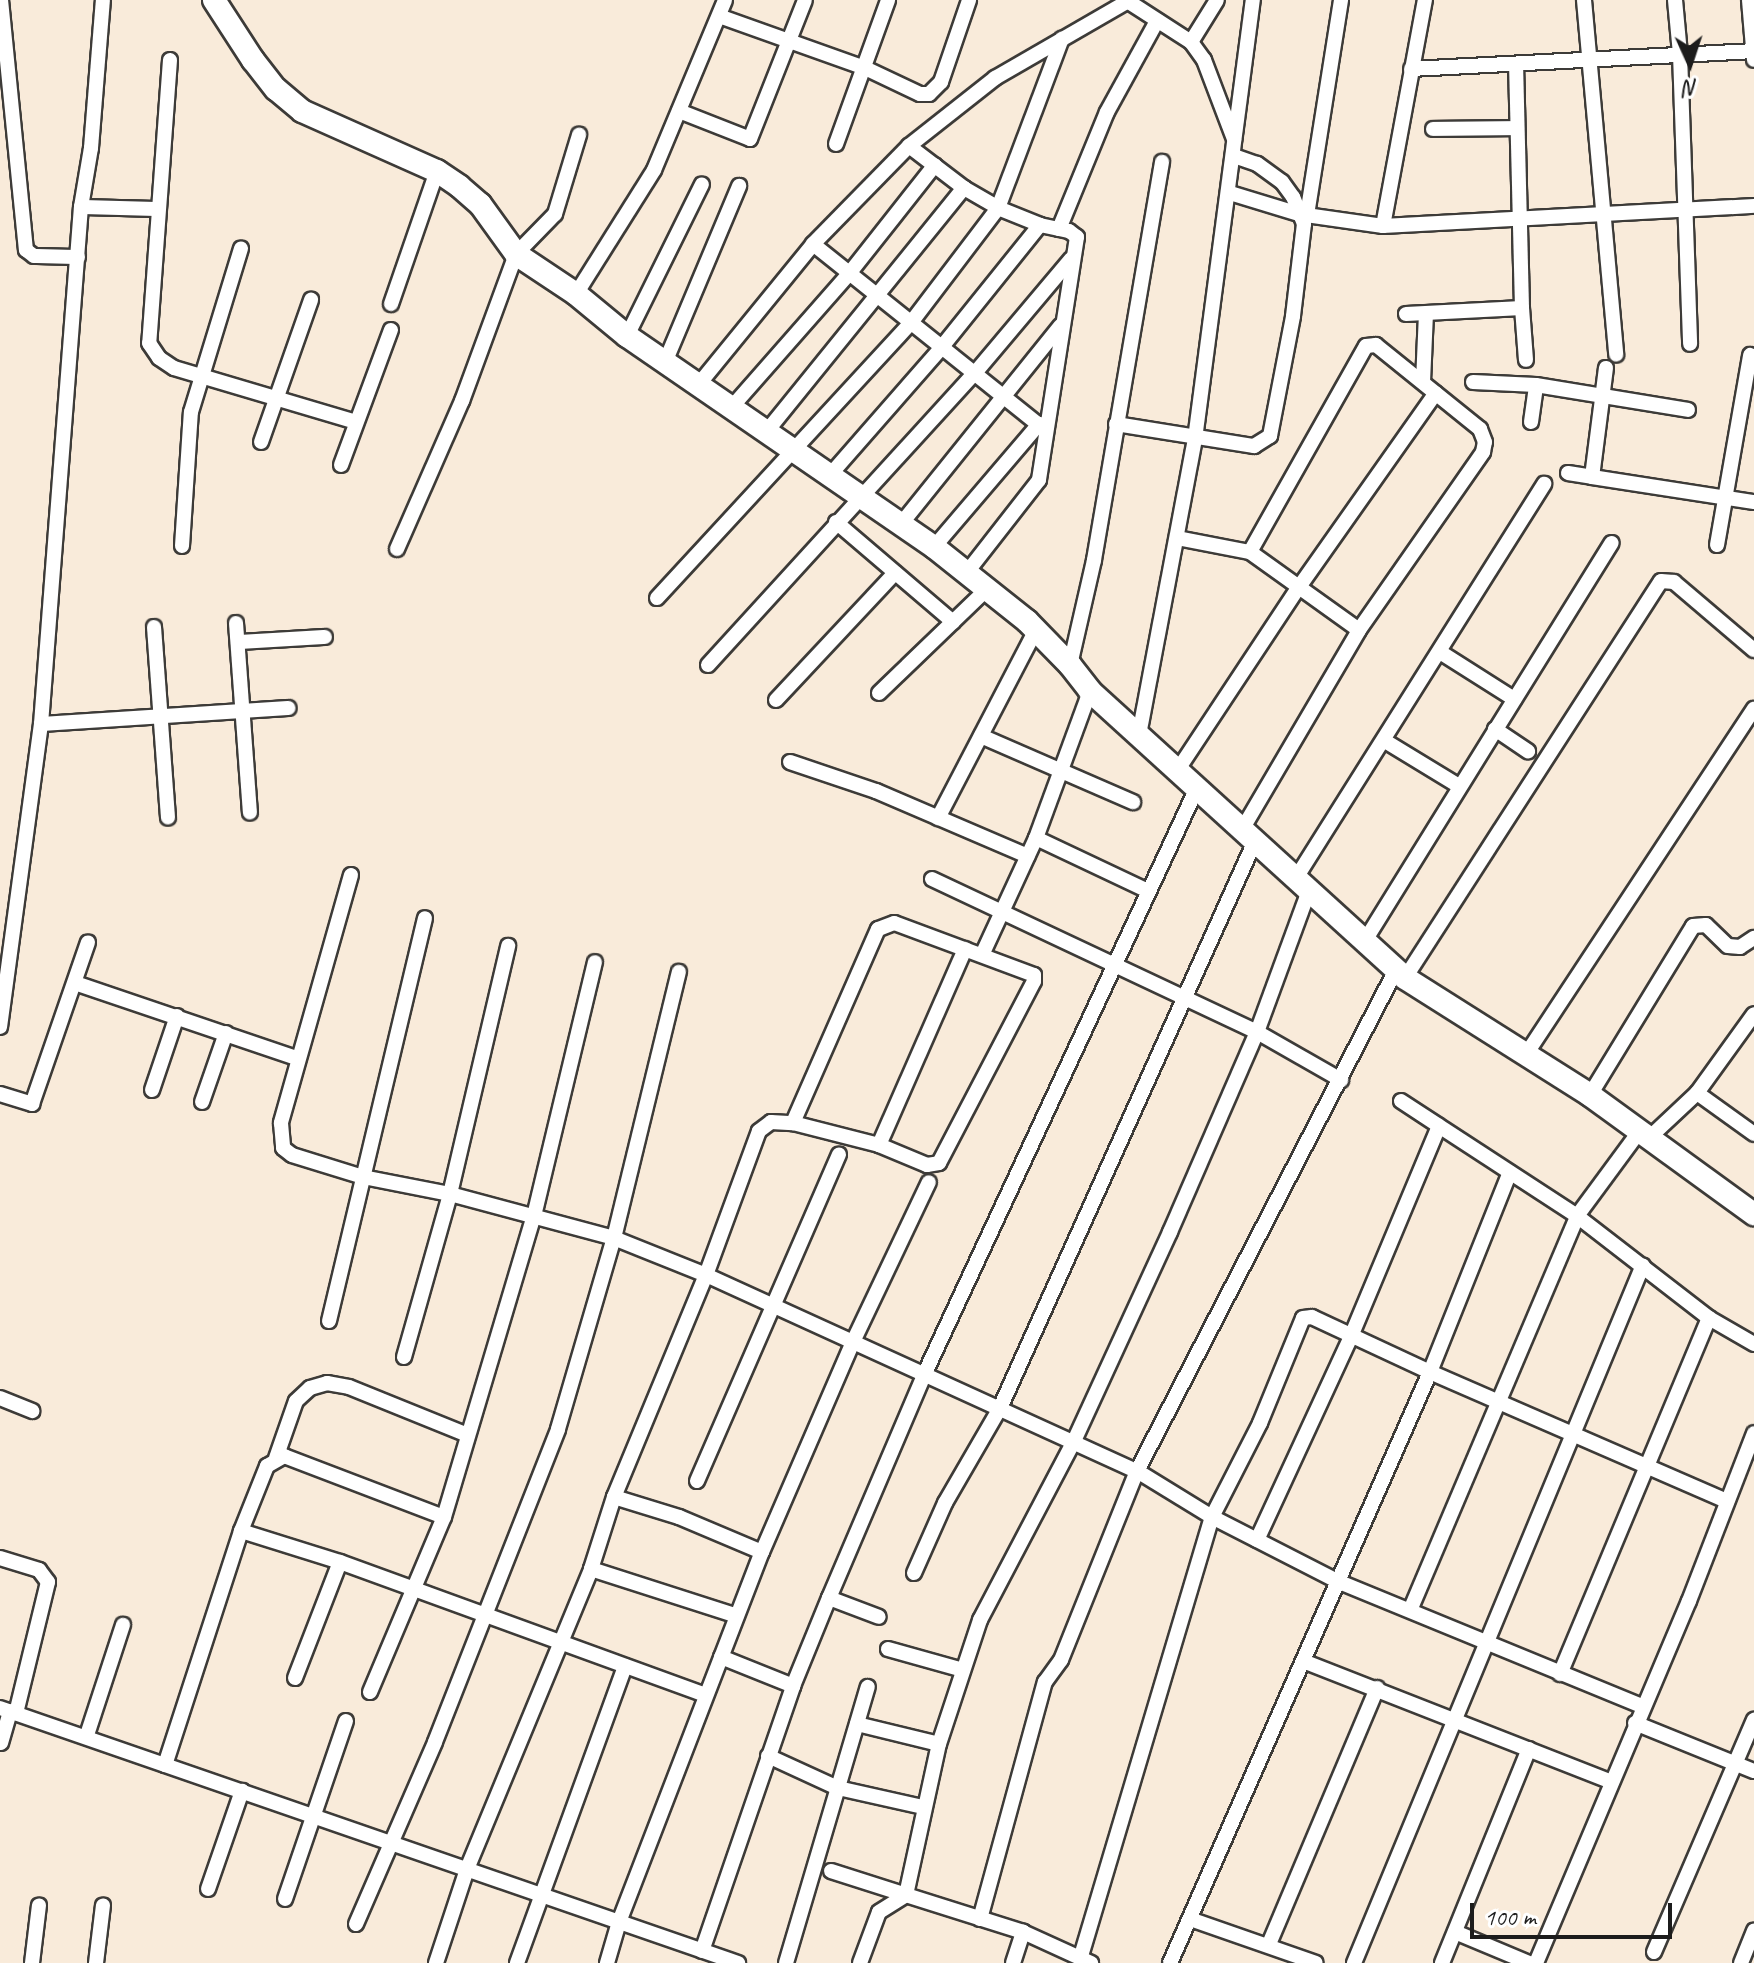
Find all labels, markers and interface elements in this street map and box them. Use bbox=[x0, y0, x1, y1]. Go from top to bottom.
north arrow bbox=[1650, 24, 1730, 104]
text: N bbox=[1684, 74, 1699, 102]
scale bar bbox=[1474, 1887, 1676, 1937]
text: 100 m bbox=[1484, 1902, 1536, 1932]

